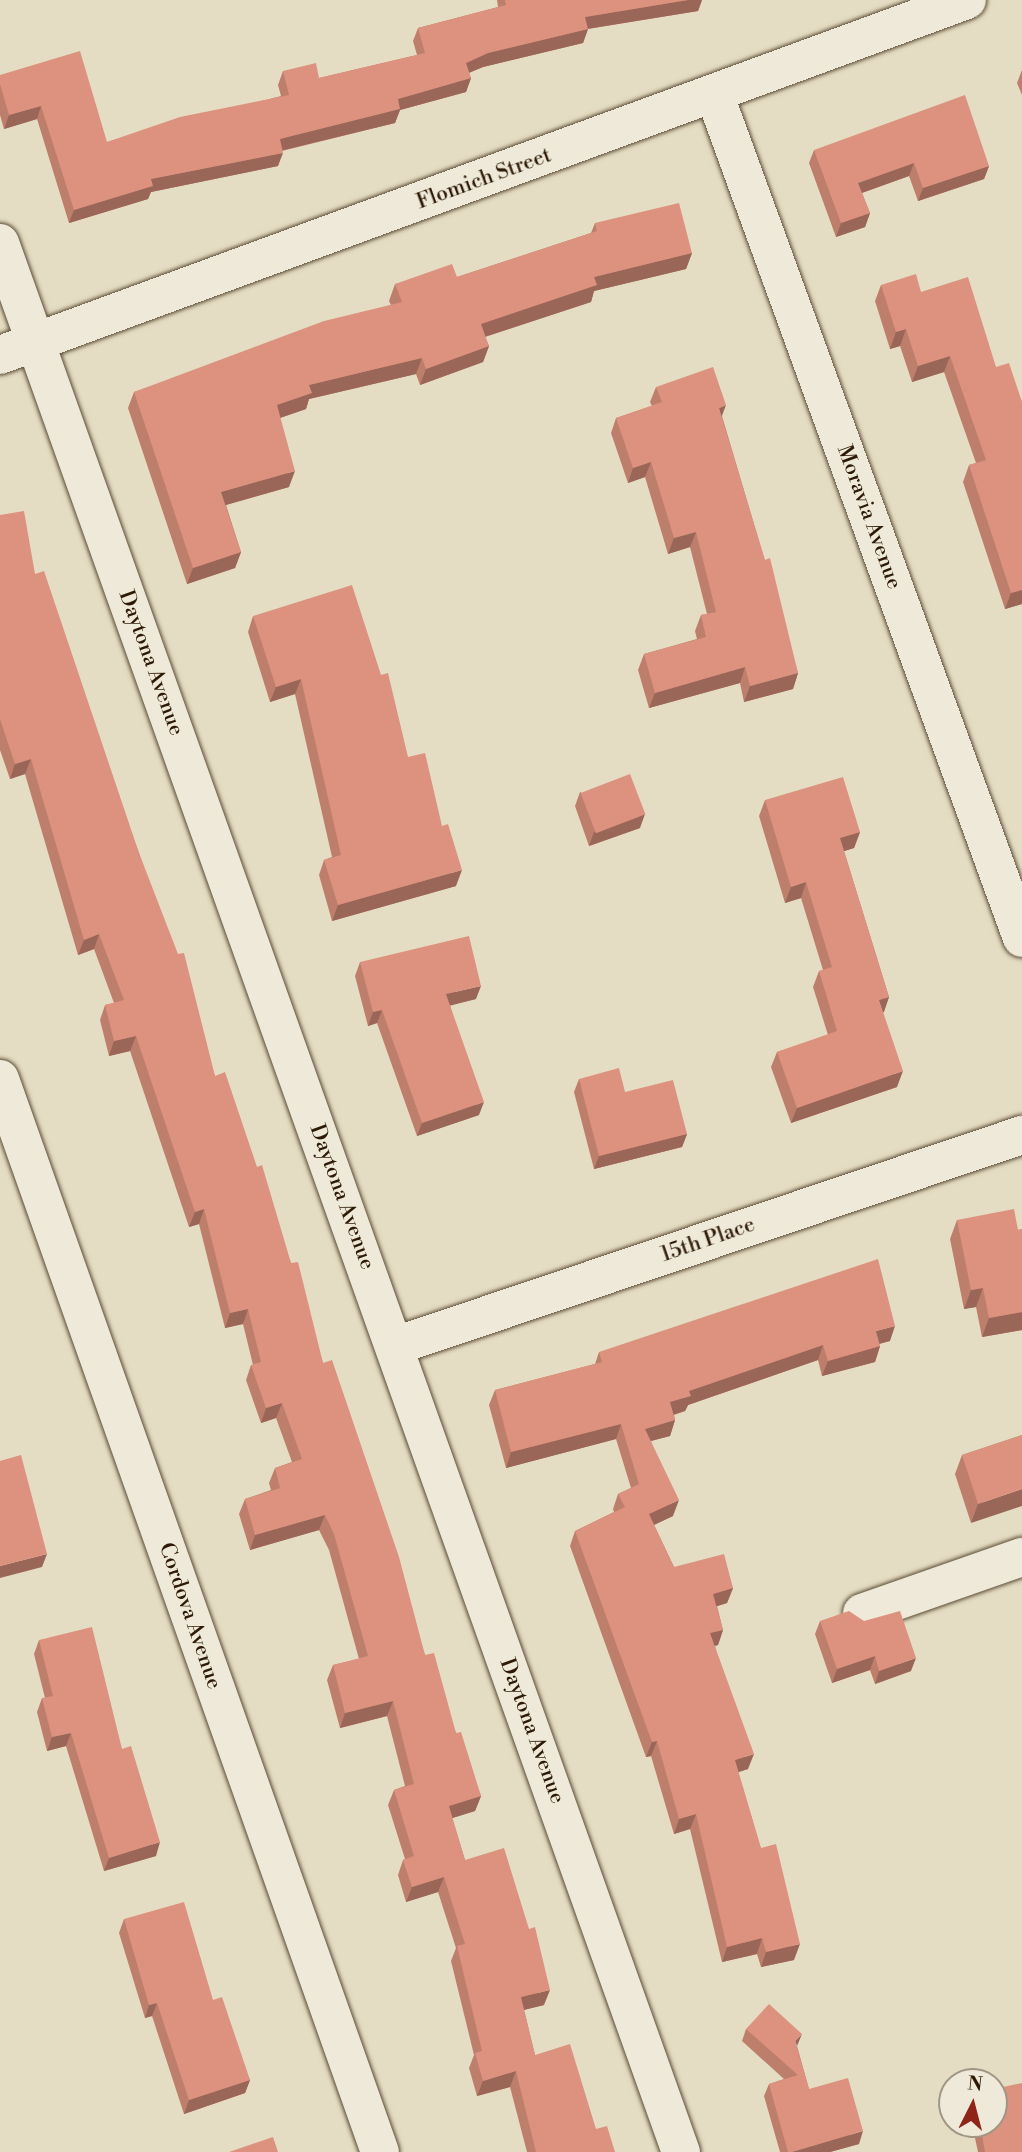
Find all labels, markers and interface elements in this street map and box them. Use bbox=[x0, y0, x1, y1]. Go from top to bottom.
street label: Flomich Street bbox=[413, 143, 555, 215]
street label: Moravia Avenue bbox=[831, 442, 907, 592]
street label: Daytona Avenue bbox=[113, 587, 189, 739]
street label: Daytona Avenue bbox=[304, 1121, 380, 1273]
street label: 15th Place bbox=[658, 1212, 758, 1268]
street label: Cordova Avenue bbox=[153, 1540, 227, 1692]
street label: Daytona Avenue bbox=[494, 1655, 570, 1807]
north arrow bbox=[938, 2068, 1008, 2138]
text: N bbox=[966, 2071, 984, 2097]

